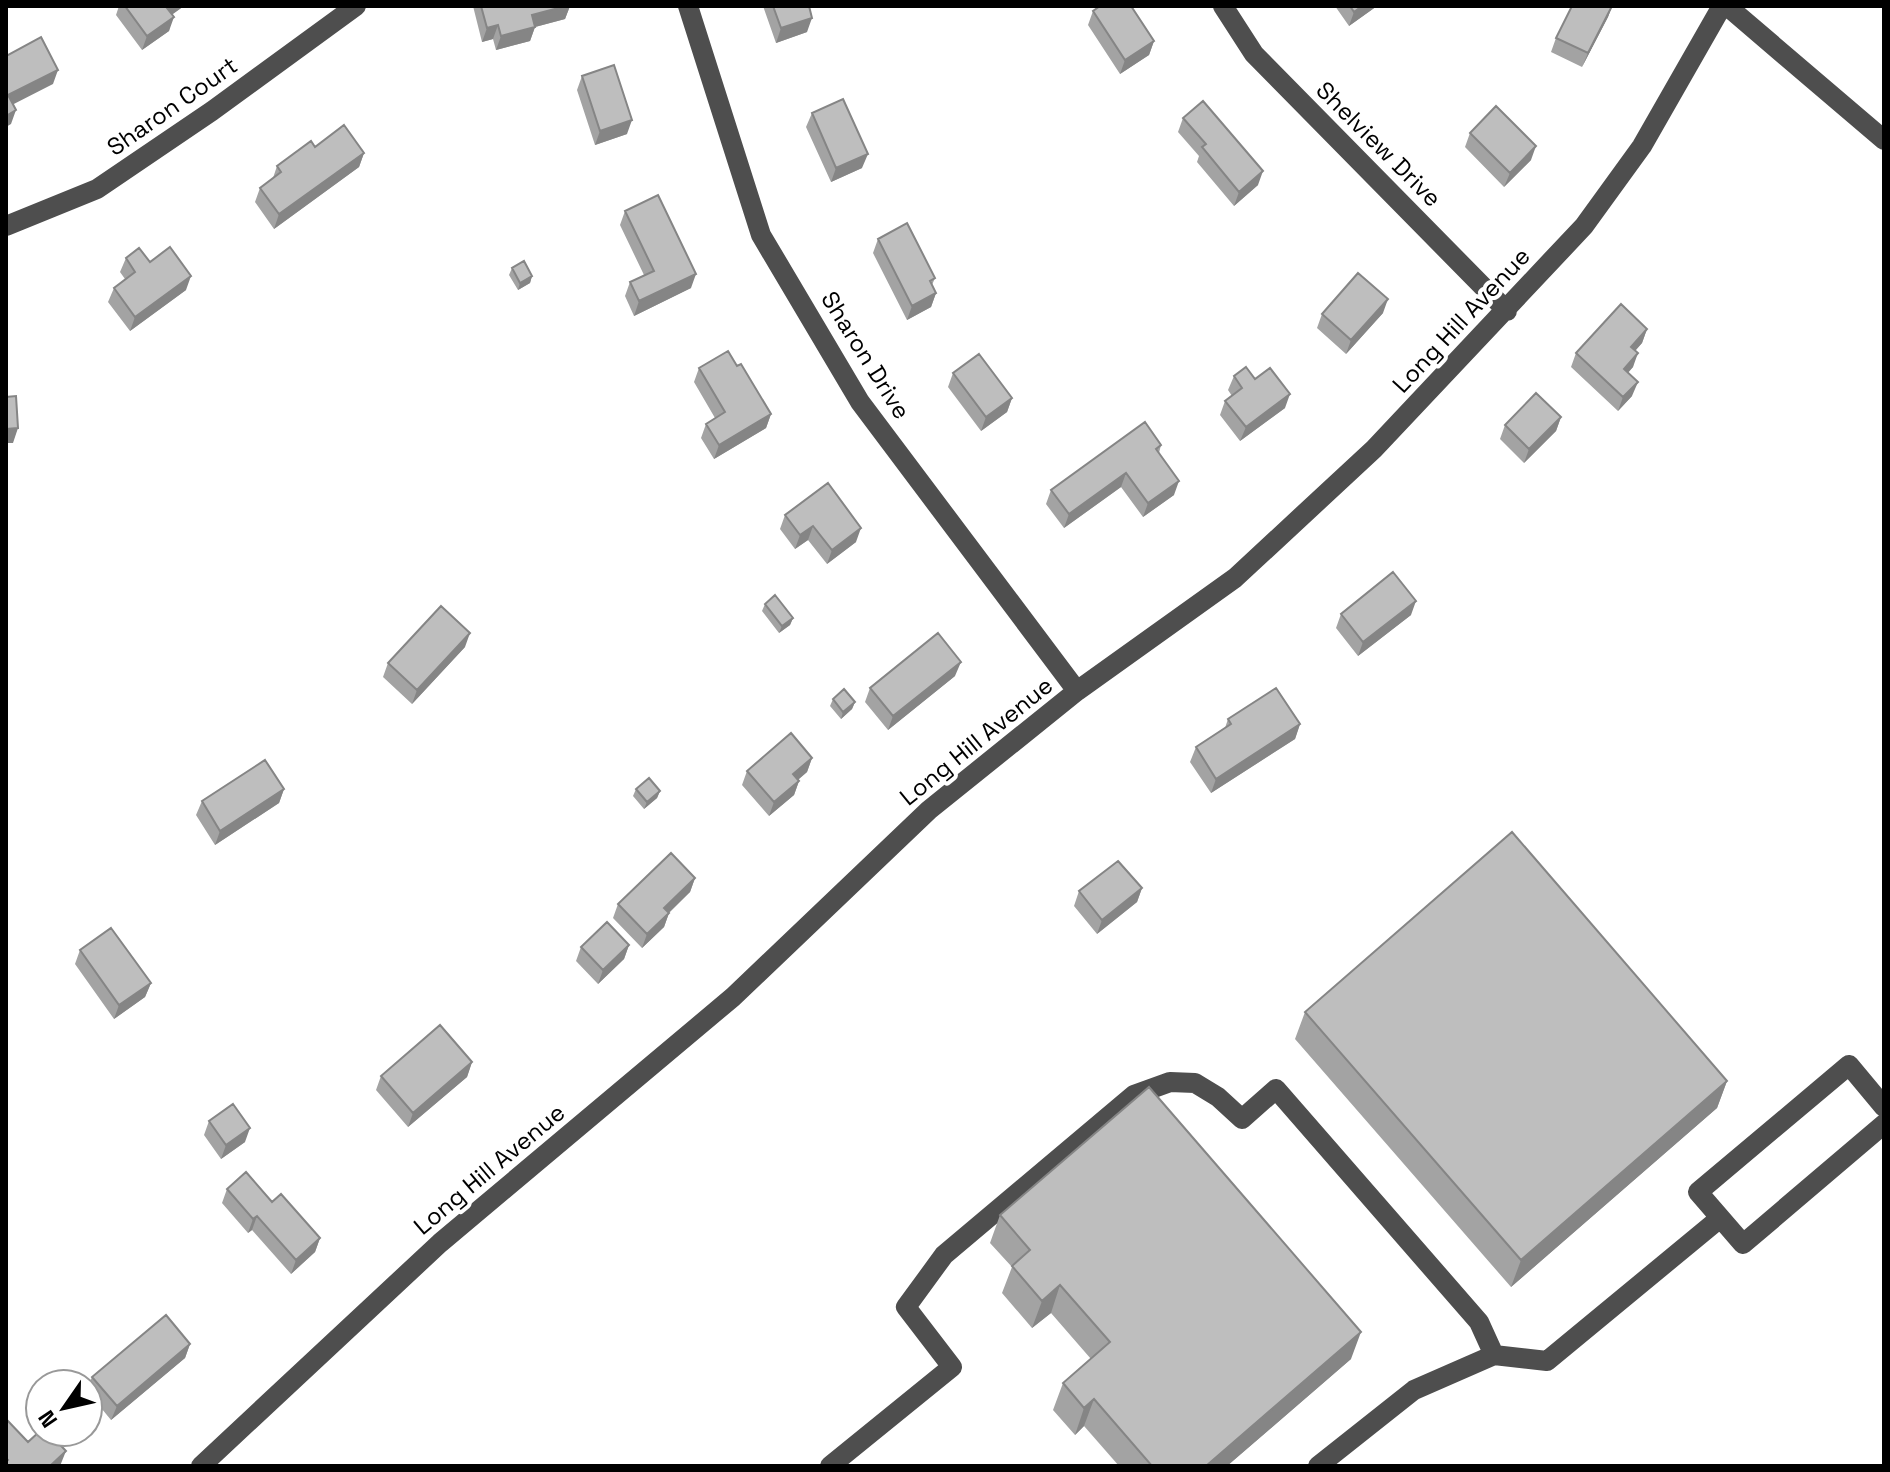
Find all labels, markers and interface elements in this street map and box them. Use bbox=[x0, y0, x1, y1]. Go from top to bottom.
street label: Sharon Court bbox=[101, 50, 243, 162]
street label: Shelview Drive bbox=[1310, 75, 1448, 213]
street label: Long Hill Avenue bbox=[1386, 241, 1536, 399]
street label: Sharon Drive bbox=[814, 285, 918, 425]
street label: Long Hill Avenue bbox=[893, 670, 1059, 812]
street label: Long Hill Avenue bbox=[407, 1097, 571, 1241]
north arrow bbox=[24, 1368, 104, 1448]
text: N bbox=[32, 1405, 63, 1433]

